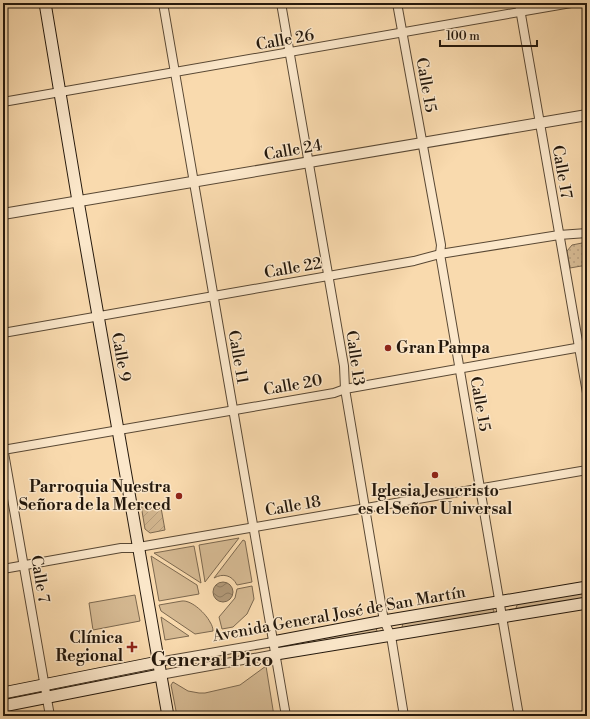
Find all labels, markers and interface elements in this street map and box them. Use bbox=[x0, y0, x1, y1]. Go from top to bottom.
scale bar bbox=[440, 22, 537, 48]
street label: Calle 26 bbox=[254, 25, 316, 55]
text: 100 m bbox=[446, 29, 480, 44]
street label: Calle 15 bbox=[411, 56, 441, 114]
street label: Calle 24 bbox=[262, 135, 324, 165]
street label: Calle 17 bbox=[547, 144, 577, 200]
street label: Calle 22 bbox=[263, 253, 323, 283]
street label: Calle 11 bbox=[223, 329, 253, 386]
street label: Calle 13 bbox=[341, 329, 369, 387]
street label: Calle 9 bbox=[107, 331, 135, 383]
place label: Gran Pampa bbox=[396, 338, 490, 358]
marker: Gran Pampa bbox=[383, 343, 393, 353]
street label: Calle 20 bbox=[262, 370, 324, 400]
street label: Calle 15 bbox=[465, 375, 495, 433]
marker: Iglesia Jesucristo es el Señor Universal bbox=[430, 470, 440, 480]
place label: Parroquia Nuestra Señora de la Merced bbox=[19, 477, 171, 515]
place label: Iglesia Jesucristo es el Señor Universal bbox=[358, 481, 513, 519]
marker: Parroquia Nuestra Señora de la Merced bbox=[174, 491, 184, 501]
street label: Calle 18 bbox=[264, 491, 323, 521]
street label: Calle 7 bbox=[26, 554, 54, 604]
street label: Avenida General José de San Martín bbox=[210, 582, 468, 646]
place label: Clínica Regional bbox=[56, 628, 124, 666]
marker: Clínica Regional bbox=[126, 641, 138, 653]
district label: General Pico bbox=[151, 648, 273, 673]

